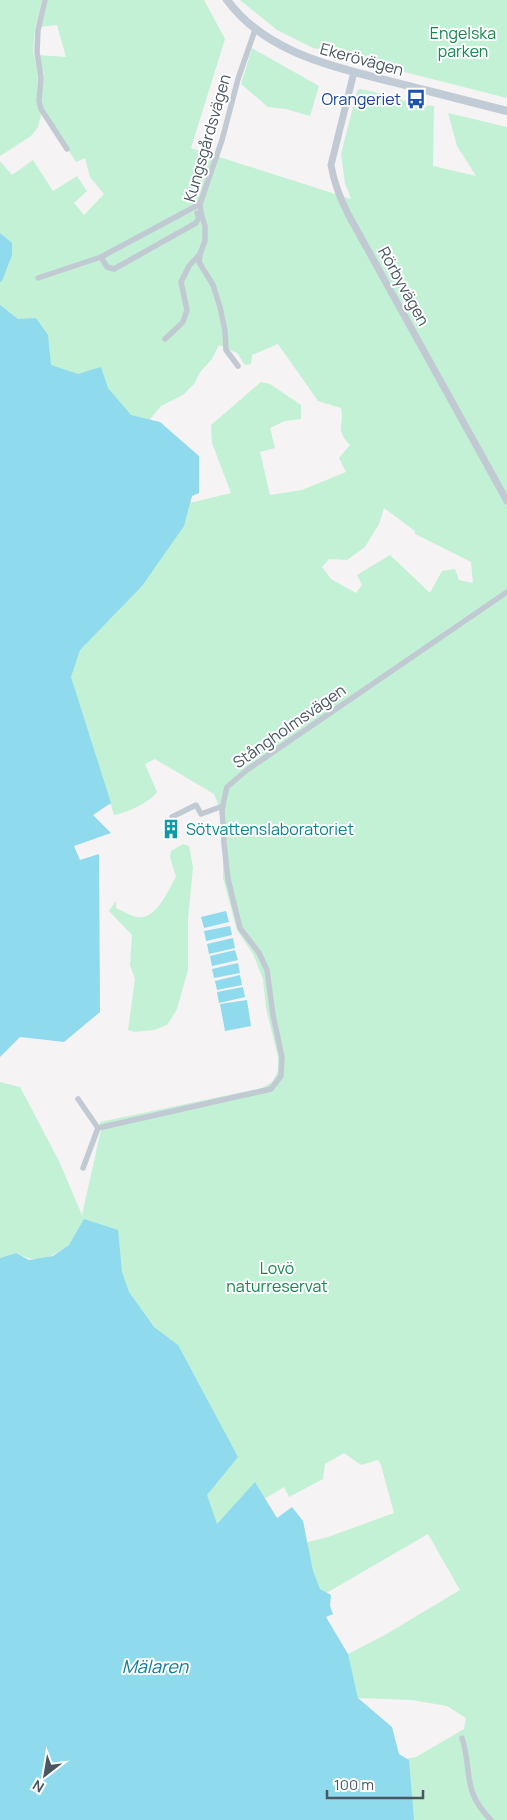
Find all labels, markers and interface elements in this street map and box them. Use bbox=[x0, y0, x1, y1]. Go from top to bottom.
park label: Engelska parken bbox=[430, 22, 496, 62]
street label: Ekerövägen bbox=[318, 37, 406, 81]
street label: Kungsgårdsvägen bbox=[178, 72, 236, 204]
place label: Orangeriet bbox=[321, 88, 401, 110]
bus stop icon: Orangeriet bbox=[405, 88, 427, 110]
street label: Rörbyvägen bbox=[373, 242, 435, 330]
street label: Stångholmsvägen bbox=[228, 679, 350, 773]
building icon: Sötvattenslaboratoriet bbox=[160, 818, 182, 840]
place label: Sötvattenslaboratoriet bbox=[186, 818, 354, 840]
park label: Lovö naturreservat bbox=[226, 1257, 328, 1297]
water label: Mälaren bbox=[122, 1654, 190, 1678]
north arrow bbox=[20, 1750, 70, 1800]
scale bar bbox=[327, 1768, 423, 1800]
text: 100 m bbox=[334, 1774, 374, 1795]
text: N bbox=[29, 1776, 47, 1797]

